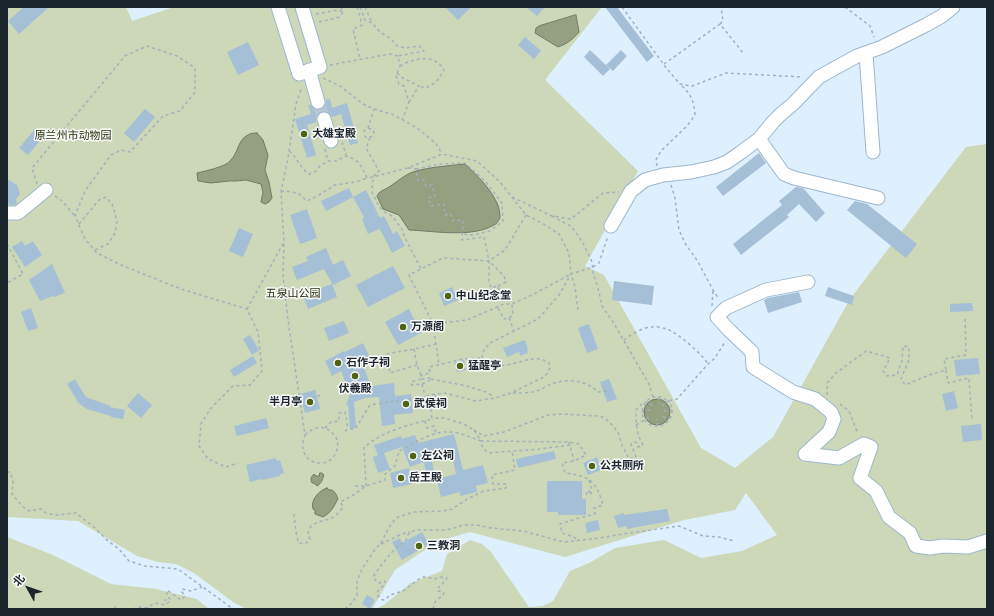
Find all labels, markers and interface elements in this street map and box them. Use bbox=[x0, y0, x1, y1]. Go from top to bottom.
place label: 大雄宝殿 bbox=[312, 127, 356, 141]
park label: 原兰州市动物园 bbox=[35, 129, 111, 143]
marker: 大雄宝殿 bbox=[299, 129, 309, 139]
park label: 五泉山公园 bbox=[266, 287, 320, 301]
place label: 中山纪念堂 bbox=[456, 289, 511, 303]
marker: 中山纪念堂 bbox=[443, 291, 453, 301]
place label: 万源阁 bbox=[411, 320, 444, 334]
marker: 万源阁 bbox=[398, 322, 408, 332]
place label: 石作子祠 bbox=[346, 356, 390, 370]
marker: 石作子祠 bbox=[333, 358, 343, 368]
place label: 猛醒亭 bbox=[468, 359, 501, 373]
marker: 猛醒亭 bbox=[455, 361, 465, 371]
marker: 伏羲殿 bbox=[350, 371, 360, 381]
place label: 伏羲殿 bbox=[339, 382, 371, 396]
place label: 半月亭 bbox=[269, 395, 302, 409]
marker: 半月亭 bbox=[305, 397, 315, 407]
place label: 武侯祠 bbox=[414, 397, 447, 411]
marker: 武侯祠 bbox=[401, 399, 411, 409]
place label: 左公祠 bbox=[421, 449, 454, 463]
marker: 左公祠 bbox=[408, 451, 418, 461]
place label: 公共厕所 bbox=[600, 459, 644, 473]
marker: 公共厕所 bbox=[587, 461, 597, 471]
place label: 岳王殿 bbox=[409, 471, 442, 485]
marker: 岳王殿 bbox=[396, 473, 406, 483]
place label: 三教洞 bbox=[427, 539, 460, 553]
marker: 三教洞 bbox=[414, 541, 424, 551]
north arrow bbox=[8, 568, 48, 608]
text: 北 bbox=[11, 572, 27, 588]

